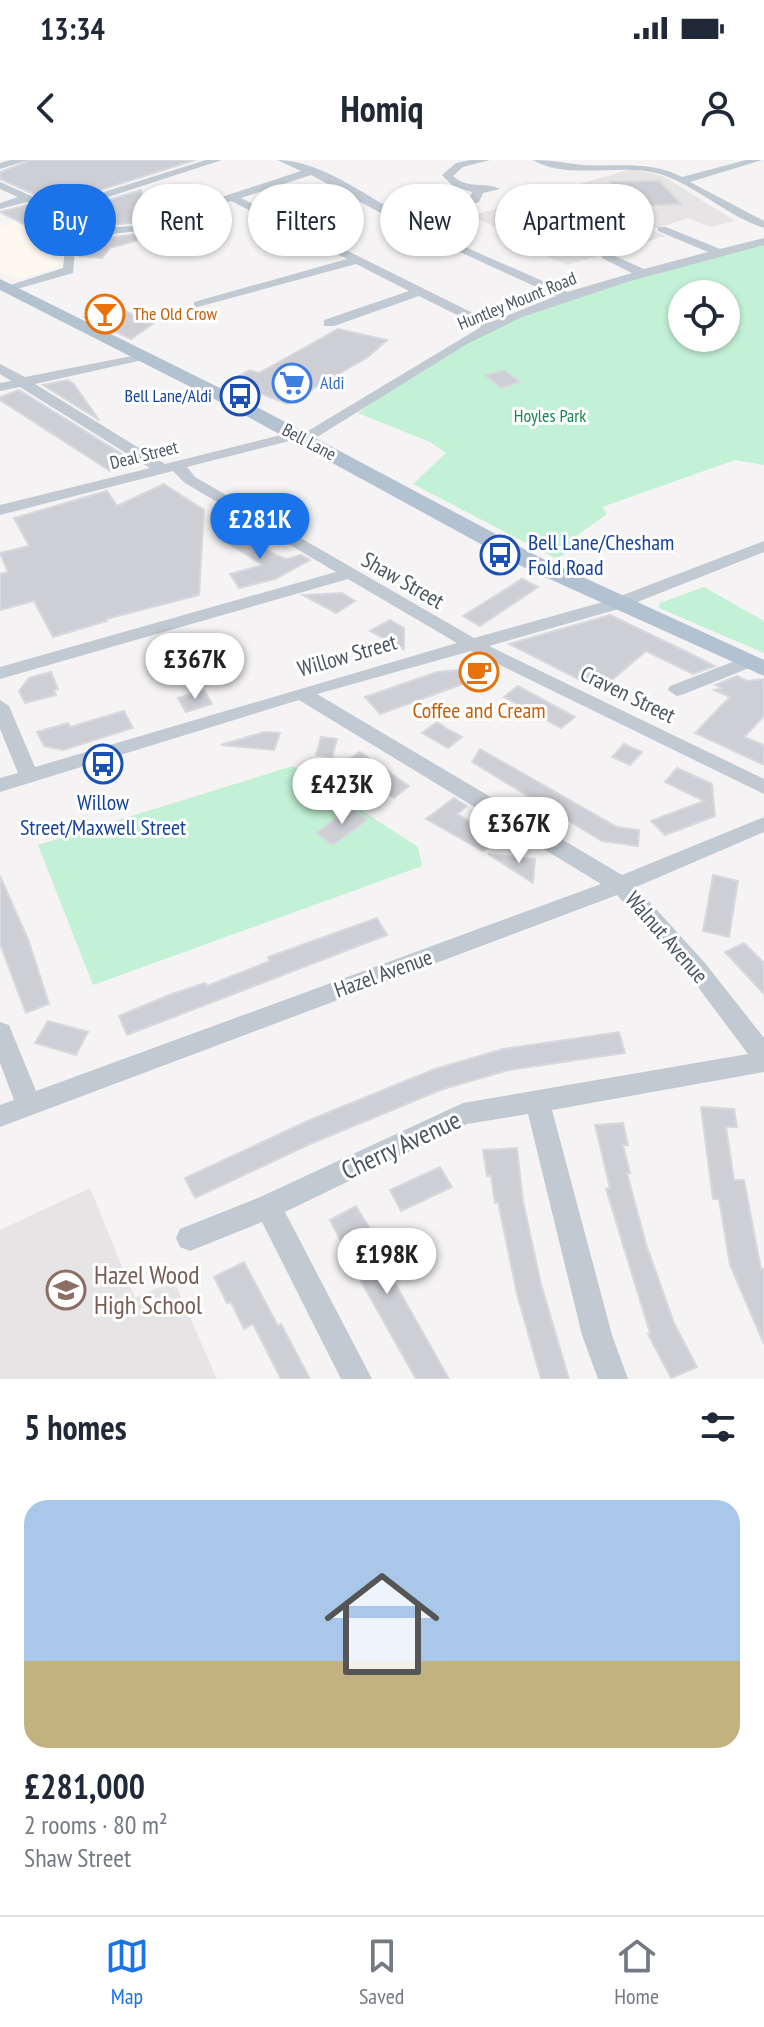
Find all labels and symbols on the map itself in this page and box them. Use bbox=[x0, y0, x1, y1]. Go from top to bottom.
street label: Huntley Mount Road bbox=[454, 266, 580, 335]
bar icon: The Old Crow bbox=[84, 293, 126, 335]
place label: The Old Crow bbox=[133, 302, 217, 325]
supermarket icon: Aldi bbox=[271, 362, 313, 404]
place label: Aldi bbox=[320, 371, 344, 394]
bus stop icon: Bell Lane/Aldi bbox=[219, 375, 261, 417]
place label: Bell Lane/Aldi bbox=[124, 384, 212, 407]
park label: Hoyles Park bbox=[514, 404, 586, 427]
street label: Bell Lane bbox=[278, 418, 340, 465]
street label: Deal Street bbox=[107, 435, 180, 474]
pin: £281K bbox=[204, 493, 316, 561]
place label: Bell Lane/Chesham Fold Road bbox=[528, 528, 674, 581]
bus stop icon: Bell Lane/Chesham Fold Road bbox=[479, 534, 521, 576]
street label: Shaw Street bbox=[357, 545, 449, 615]
street label: Willow Street bbox=[294, 627, 400, 683]
pin: £367K bbox=[139, 633, 251, 701]
cafe icon: Coffee and Cream bbox=[458, 651, 500, 693]
street label: Craven Street bbox=[576, 659, 680, 729]
place label: Coffee and Cream bbox=[412, 696, 546, 724]
bus stop icon: Willow Street/Maxwell Street bbox=[82, 743, 124, 785]
pin: £423K bbox=[286, 758, 398, 826]
place label: Willow Street/Maxwell Street bbox=[20, 788, 186, 841]
pin: £367K bbox=[463, 797, 575, 865]
street label: Walnut Avenue bbox=[619, 885, 715, 989]
street label: Hazel Avenue bbox=[330, 942, 436, 1004]
street label: Cherry Avenue bbox=[336, 1103, 466, 1187]
pin: £198K bbox=[331, 1228, 443, 1296]
place label: Hazel Wood High School bbox=[94, 1258, 202, 1321]
school or university icon: Hazel Wood High School bbox=[45, 1269, 87, 1311]

